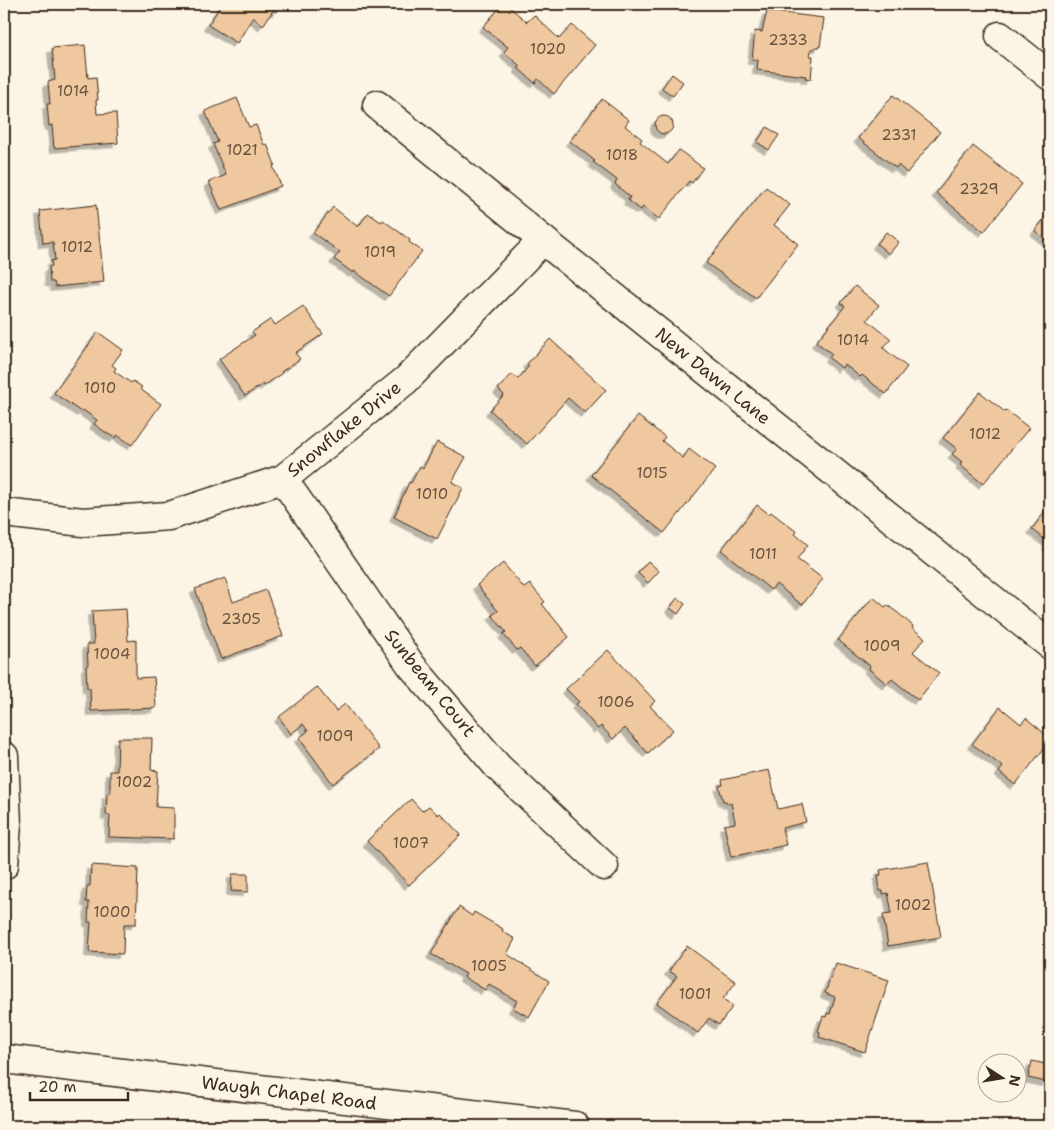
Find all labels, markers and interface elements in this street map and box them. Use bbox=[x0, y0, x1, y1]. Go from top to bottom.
house number: 2333 bbox=[768, 30, 808, 50]
house number: 1020 bbox=[530, 39, 566, 59]
house number: 1014 bbox=[57, 81, 89, 101]
house number: 2331 bbox=[881, 125, 917, 145]
house number: 1021 bbox=[226, 140, 258, 160]
house number: 1018 bbox=[606, 145, 638, 165]
house number: 2329 bbox=[959, 179, 999, 199]
house number: 1012 bbox=[61, 237, 93, 257]
house number: 1019 bbox=[364, 242, 396, 262]
street label: New Dawn Lane bbox=[650, 322, 776, 430]
house number: 1014 bbox=[837, 330, 869, 350]
street label: Snowflake Drive bbox=[282, 375, 406, 483]
house number: 1010 bbox=[84, 378, 116, 398]
house number: 1012 bbox=[969, 424, 1001, 444]
house number: 1015 bbox=[636, 463, 668, 483]
house number: 1010 bbox=[416, 484, 448, 504]
house number: 1011 bbox=[749, 544, 777, 564]
house number: 2305 bbox=[221, 609, 261, 629]
street label: Sunbeam Court bbox=[379, 624, 481, 742]
house number: 1009 bbox=[864, 636, 900, 656]
house number: 1004 bbox=[94, 644, 130, 664]
house number: 1006 bbox=[598, 692, 634, 712]
house number: 1009 bbox=[317, 726, 353, 746]
house number: 1002 bbox=[116, 772, 152, 792]
house number: 1007 bbox=[393, 833, 429, 853]
house number: 1002 bbox=[895, 895, 931, 915]
house number: 1000 bbox=[93, 902, 131, 922]
house number: 1005 bbox=[471, 956, 507, 976]
house number: 1001 bbox=[679, 984, 711, 1004]
north arrow bbox=[976, 1052, 1026, 1102]
scale bar bbox=[30, 1070, 128, 1102]
street label: Waugh Chapel Road bbox=[200, 1070, 378, 1116]
text: N bbox=[1005, 1073, 1025, 1088]
text: 20 m bbox=[38, 1077, 77, 1097]

